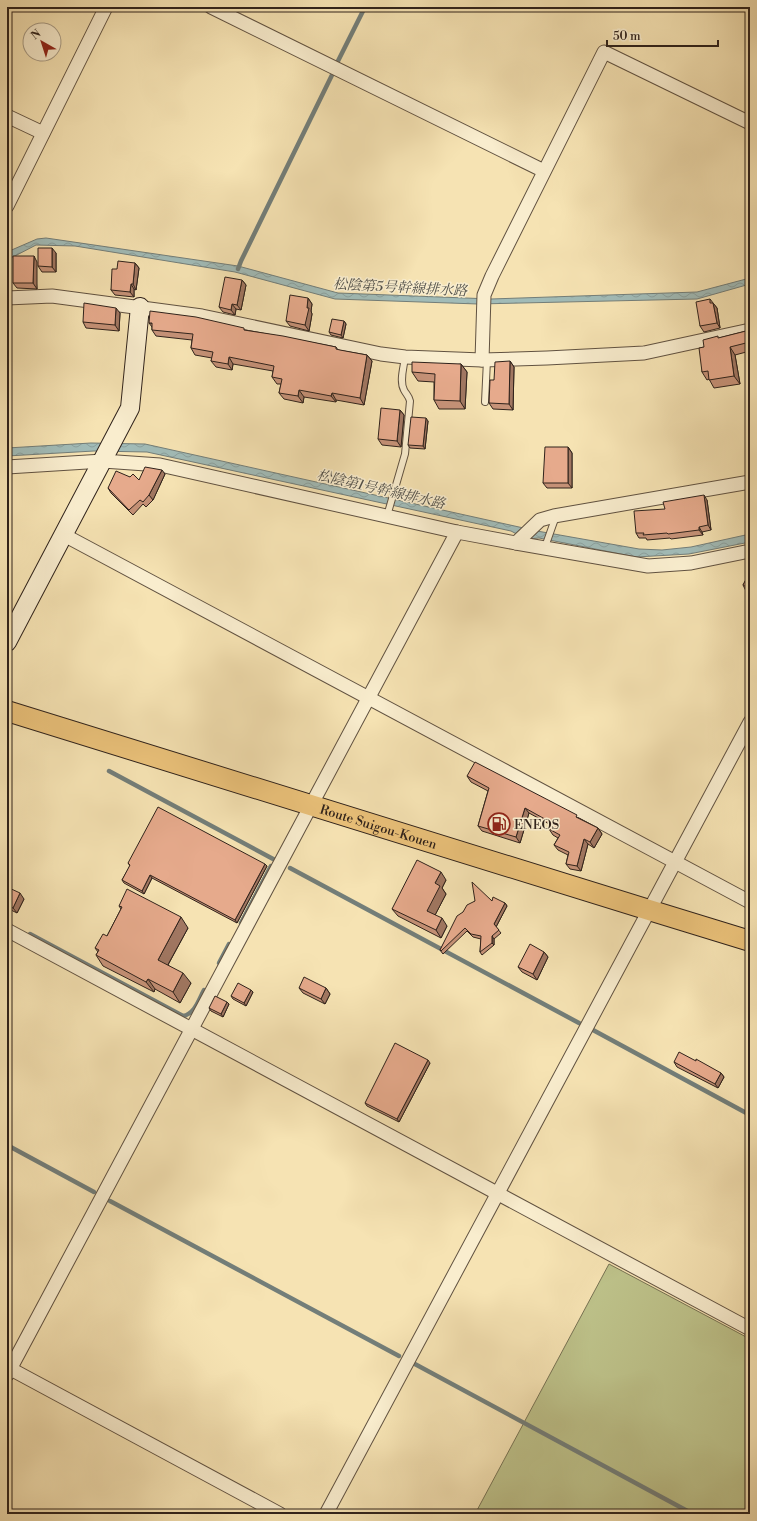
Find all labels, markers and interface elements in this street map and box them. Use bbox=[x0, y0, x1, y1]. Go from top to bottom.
north arrow bbox=[22, 22, 62, 62]
scale bar bbox=[607, 22, 718, 48]
text: N bbox=[29, 27, 44, 43]
text: 50 m bbox=[613, 29, 641, 44]
water label: 松陰第5号幹線排水路 bbox=[332, 276, 468, 301]
water label: 松陰第1号幹線排水路 bbox=[315, 466, 448, 514]
street label: Route Suigou-Kouen bbox=[318, 801, 439, 853]
fuel station icon: ENEOS bbox=[486, 811, 512, 837]
place label: ENEOS bbox=[514, 817, 559, 833]

